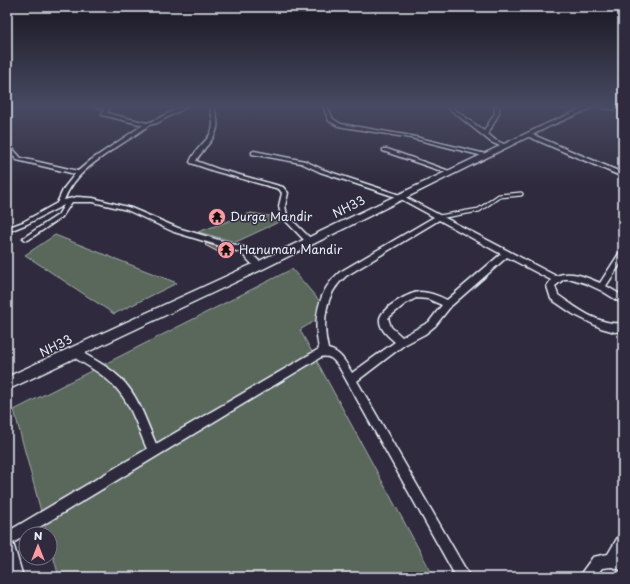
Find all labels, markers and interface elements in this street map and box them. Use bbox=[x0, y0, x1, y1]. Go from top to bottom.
street label: NH33 bbox=[329, 190, 368, 222]
temple icon: Durga Mandir bbox=[207, 207, 227, 227]
place label: Durga Mandir bbox=[230, 207, 313, 225]
temple icon: Hanuman Mandir bbox=[216, 240, 236, 260]
place label: Hanuman Mandir bbox=[239, 240, 343, 258]
street label: NH33 bbox=[36, 329, 75, 361]
north arrow bbox=[18, 526, 58, 566]
text: N bbox=[34, 527, 43, 544]

